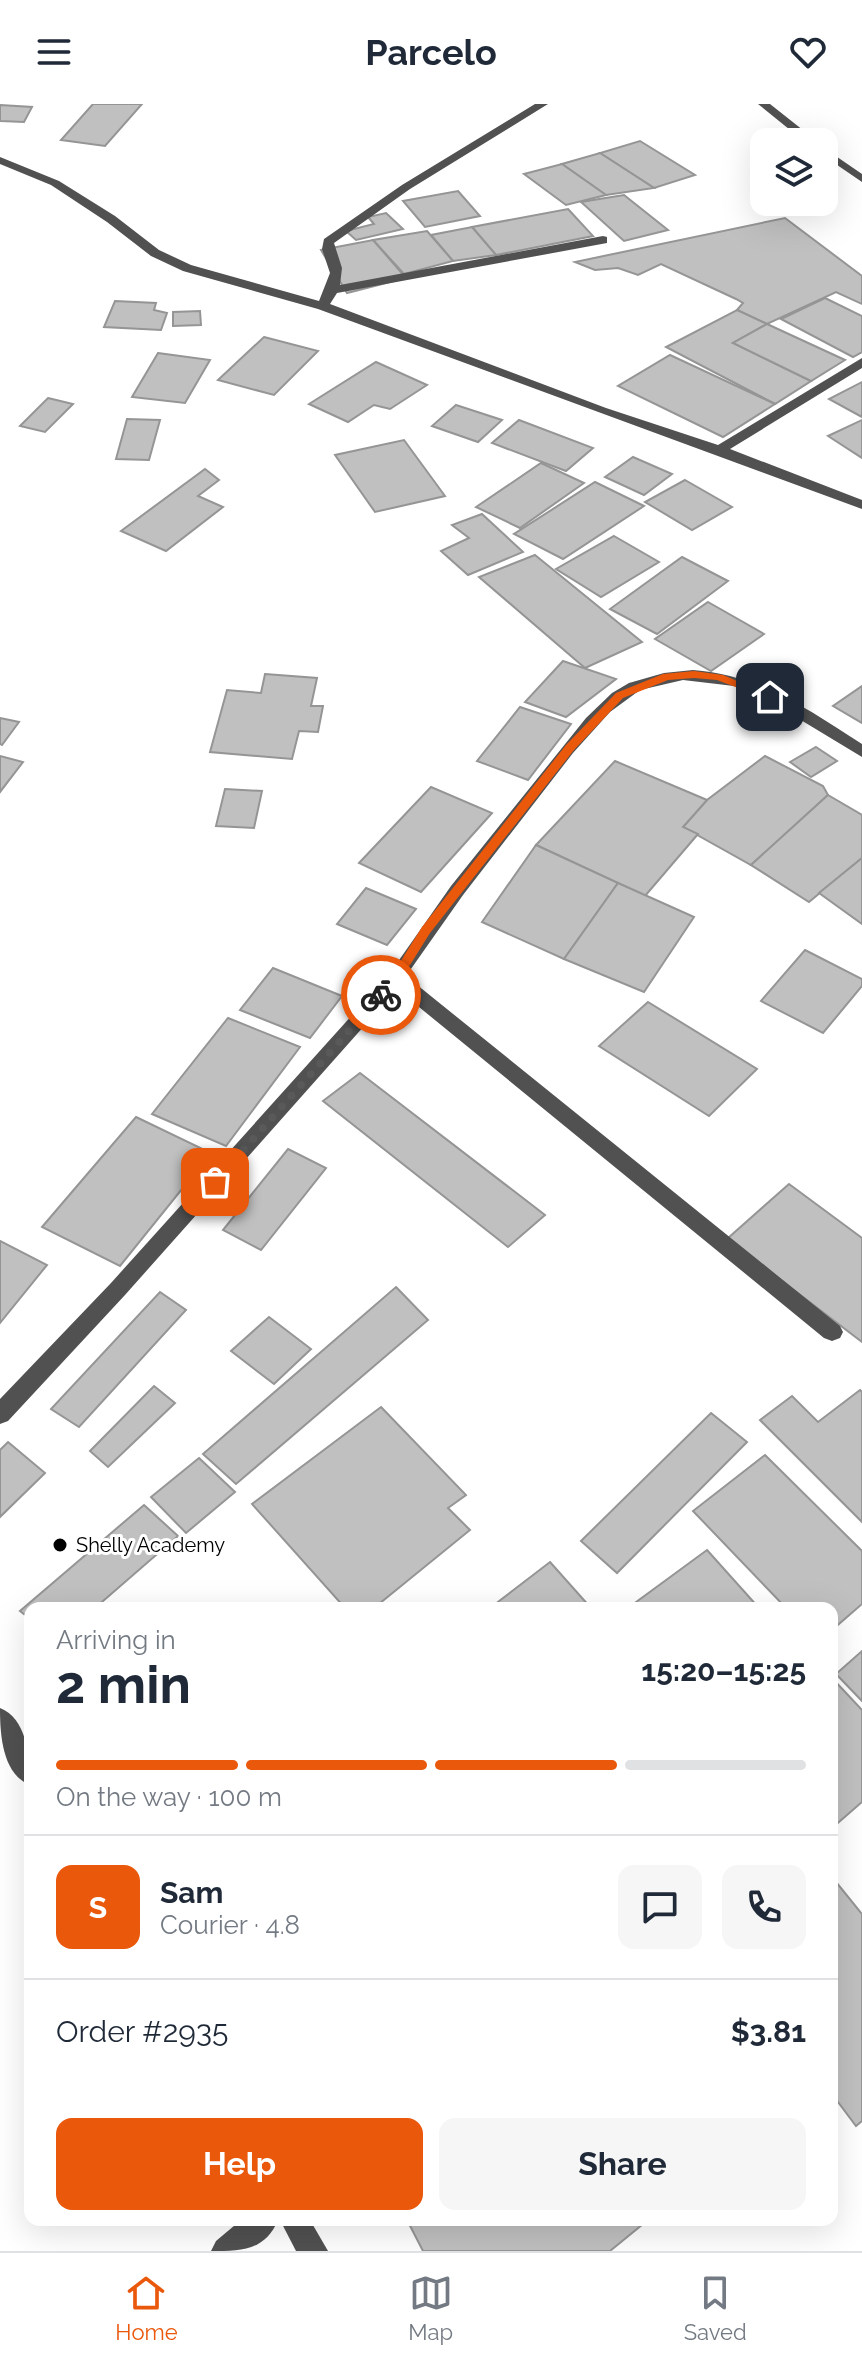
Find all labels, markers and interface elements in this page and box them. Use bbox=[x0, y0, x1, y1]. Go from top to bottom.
icon: menu bbox=[32, 30, 76, 74]
icon: heart bbox=[786, 30, 830, 74]
text: Parcelo bbox=[365, 31, 497, 73]
map controls bbox=[750, 128, 838, 216]
button: layers bbox=[750, 128, 838, 216]
pin bbox=[736, 663, 804, 731]
icon: home bbox=[748, 675, 792, 719]
courier bbox=[341, 955, 421, 1035]
icon: bike bbox=[359, 973, 403, 1017]
pin bbox=[181, 1148, 249, 1216]
icon: bag bbox=[193, 1160, 237, 1204]
place label: Shelly Academy bbox=[76, 1533, 225, 1557]
marker: Shelly Academy bbox=[51, 1536, 69, 1554]
text: Arriving in bbox=[56, 1625, 176, 1655]
text: 15:20–15:25 bbox=[641, 1653, 806, 1688]
text: 2 min bbox=[56, 1654, 191, 1715]
text: On the way · 100 m bbox=[56, 1782, 282, 1812]
button: chat bbox=[618, 1865, 702, 1949]
button: phone bbox=[722, 1865, 806, 1949]
text: Sam bbox=[160, 1875, 223, 1910]
text: S bbox=[89, 1890, 107, 1925]
text: Courier · 4.8 bbox=[160, 1910, 300, 1940]
text: Order #2935 bbox=[56, 2014, 228, 2049]
text: $3.81 bbox=[731, 2014, 806, 2049]
button: Help bbox=[56, 2118, 423, 2210]
button: Share bbox=[439, 2118, 806, 2210]
tab: Home bbox=[115, 2271, 178, 2345]
tab: Map bbox=[408, 2271, 453, 2345]
tab: Saved bbox=[684, 2271, 747, 2345]

